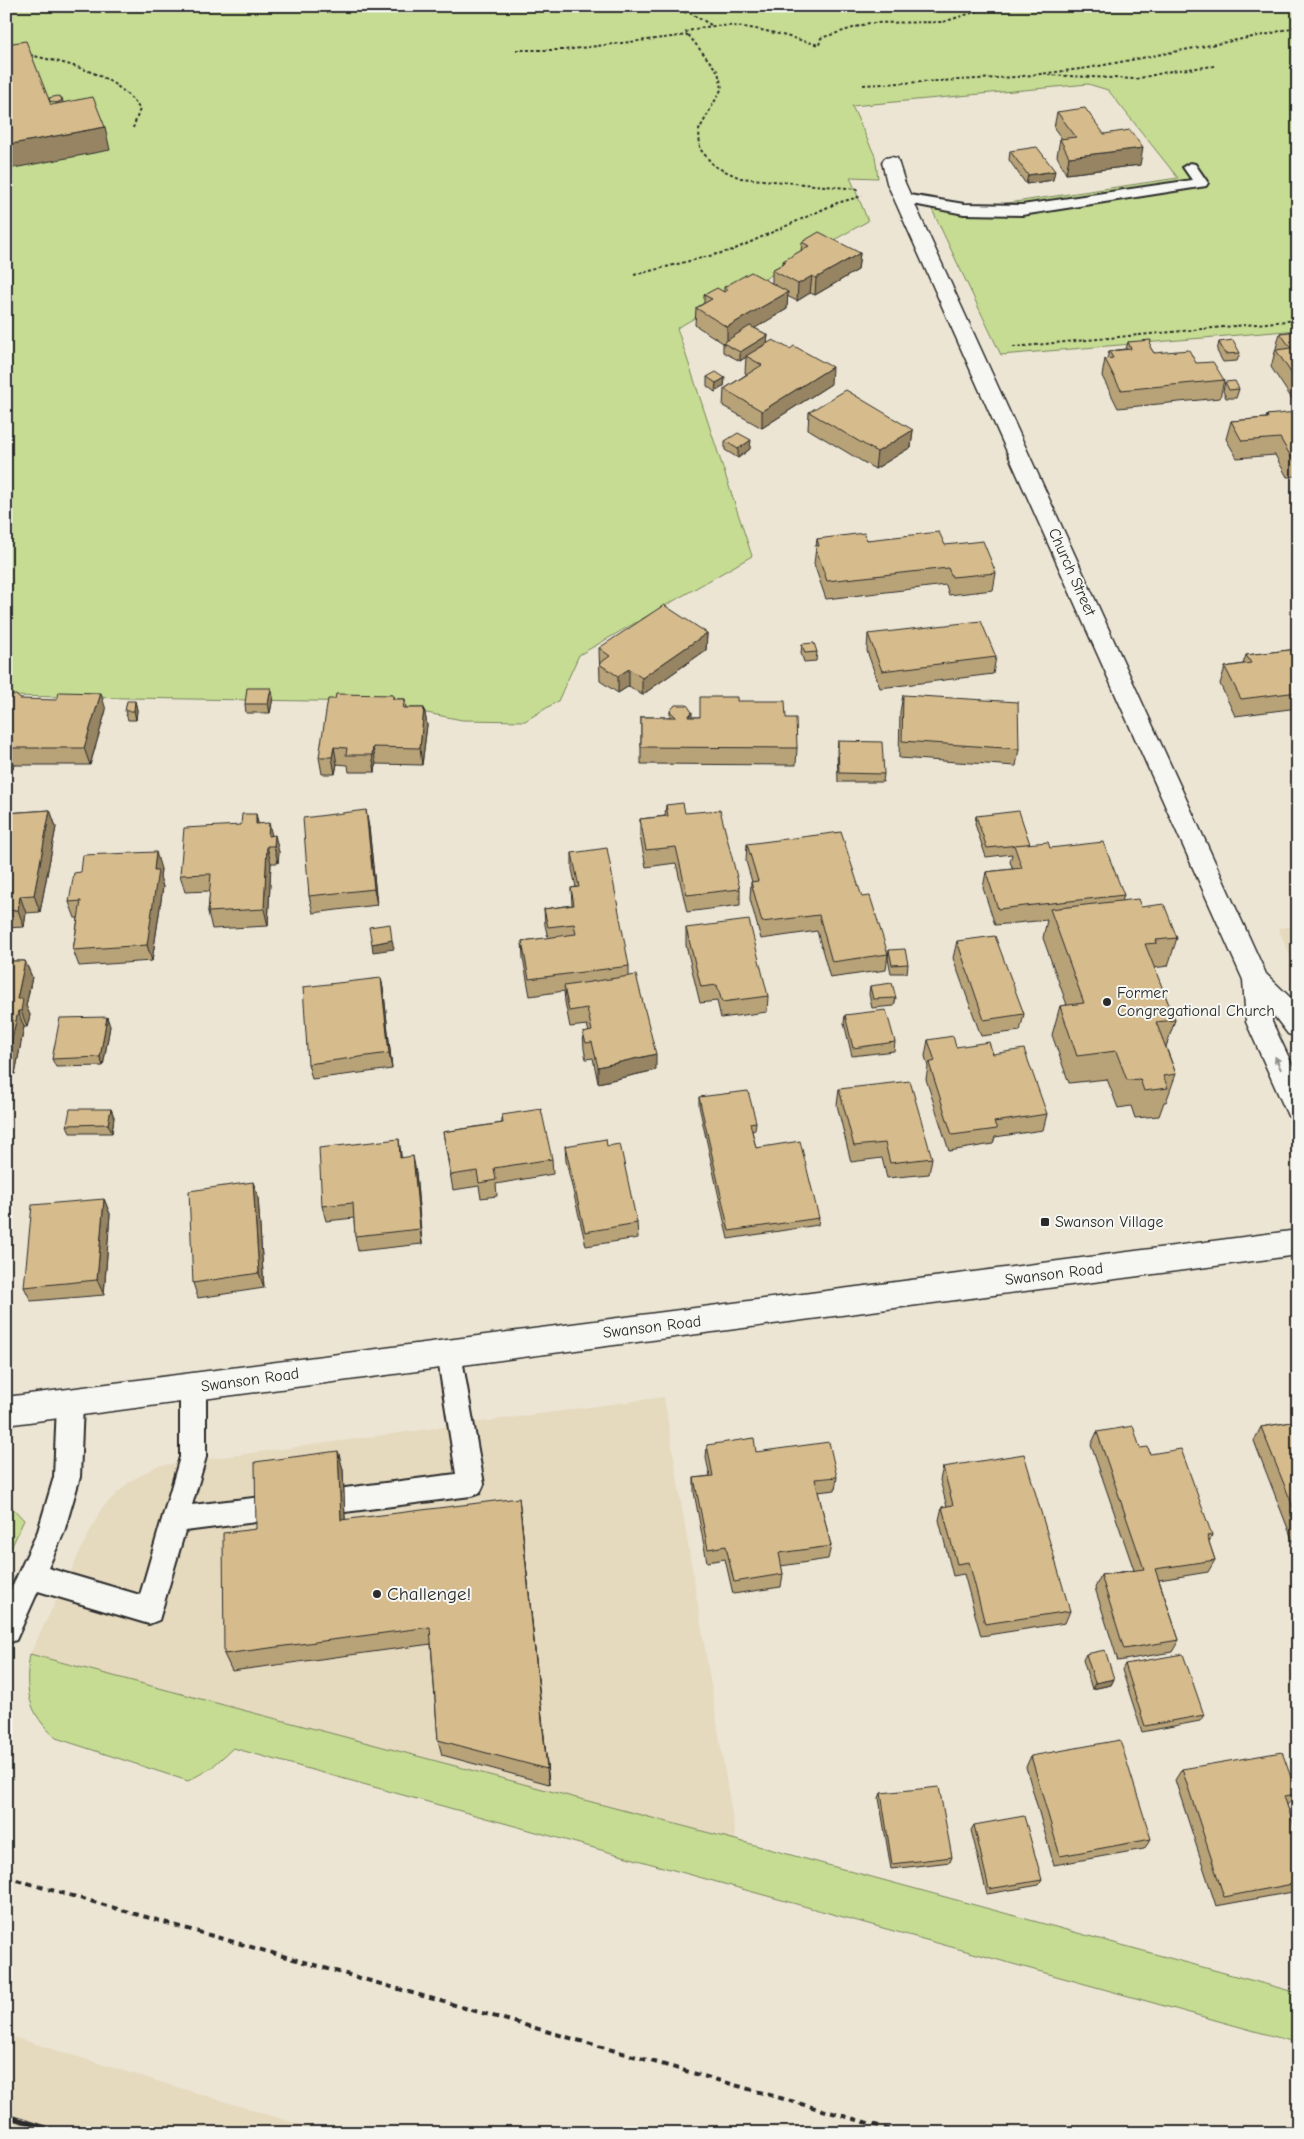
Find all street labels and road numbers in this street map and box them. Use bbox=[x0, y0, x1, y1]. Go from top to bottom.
street label: Church Street bbox=[1045, 525, 1100, 619]
street label: Swanson Road bbox=[1004, 1259, 1104, 1289]
street label: Swanson Road bbox=[602, 1312, 702, 1342]
street label: Swanson Road bbox=[200, 1364, 300, 1396]

